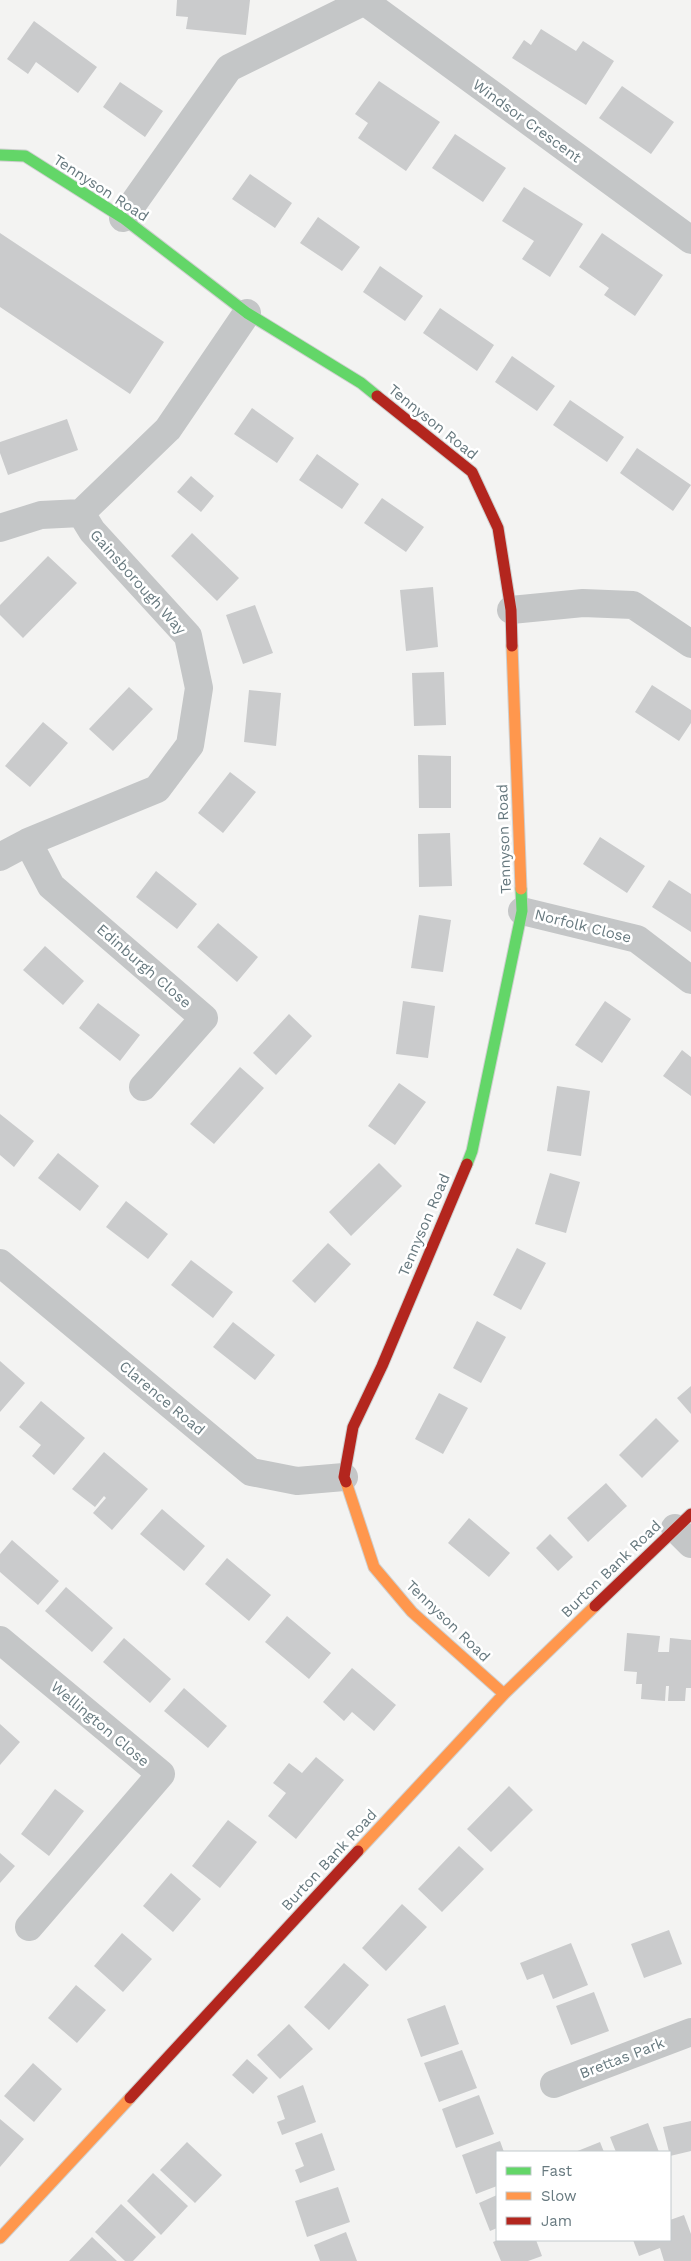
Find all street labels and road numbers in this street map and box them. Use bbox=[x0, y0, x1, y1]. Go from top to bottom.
street label: Windsor Crescent bbox=[469, 75, 586, 167]
street label: Tennyson Road bbox=[50, 151, 152, 225]
street label: Tennyson Road bbox=[385, 380, 481, 464]
street label: Gainsborough Way bbox=[86, 526, 190, 638]
street label: Tennyson Road bbox=[493, 784, 515, 894]
street label: Norfolk Close bbox=[533, 905, 633, 947]
street label: Edinburgh Close bbox=[93, 920, 195, 1012]
street label: Tennyson Road bbox=[394, 1171, 454, 1279]
street label: Clarence Road bbox=[116, 1357, 208, 1439]
street label: Burton Bank Road bbox=[557, 1517, 665, 1621]
street label: Tennyson Road bbox=[402, 1576, 494, 1666]
street label: Wellington Close bbox=[47, 1678, 153, 1770]
street label: Burton Bank Road bbox=[277, 1806, 381, 1914]
street label: Brettas Park bbox=[577, 2033, 667, 2082]

